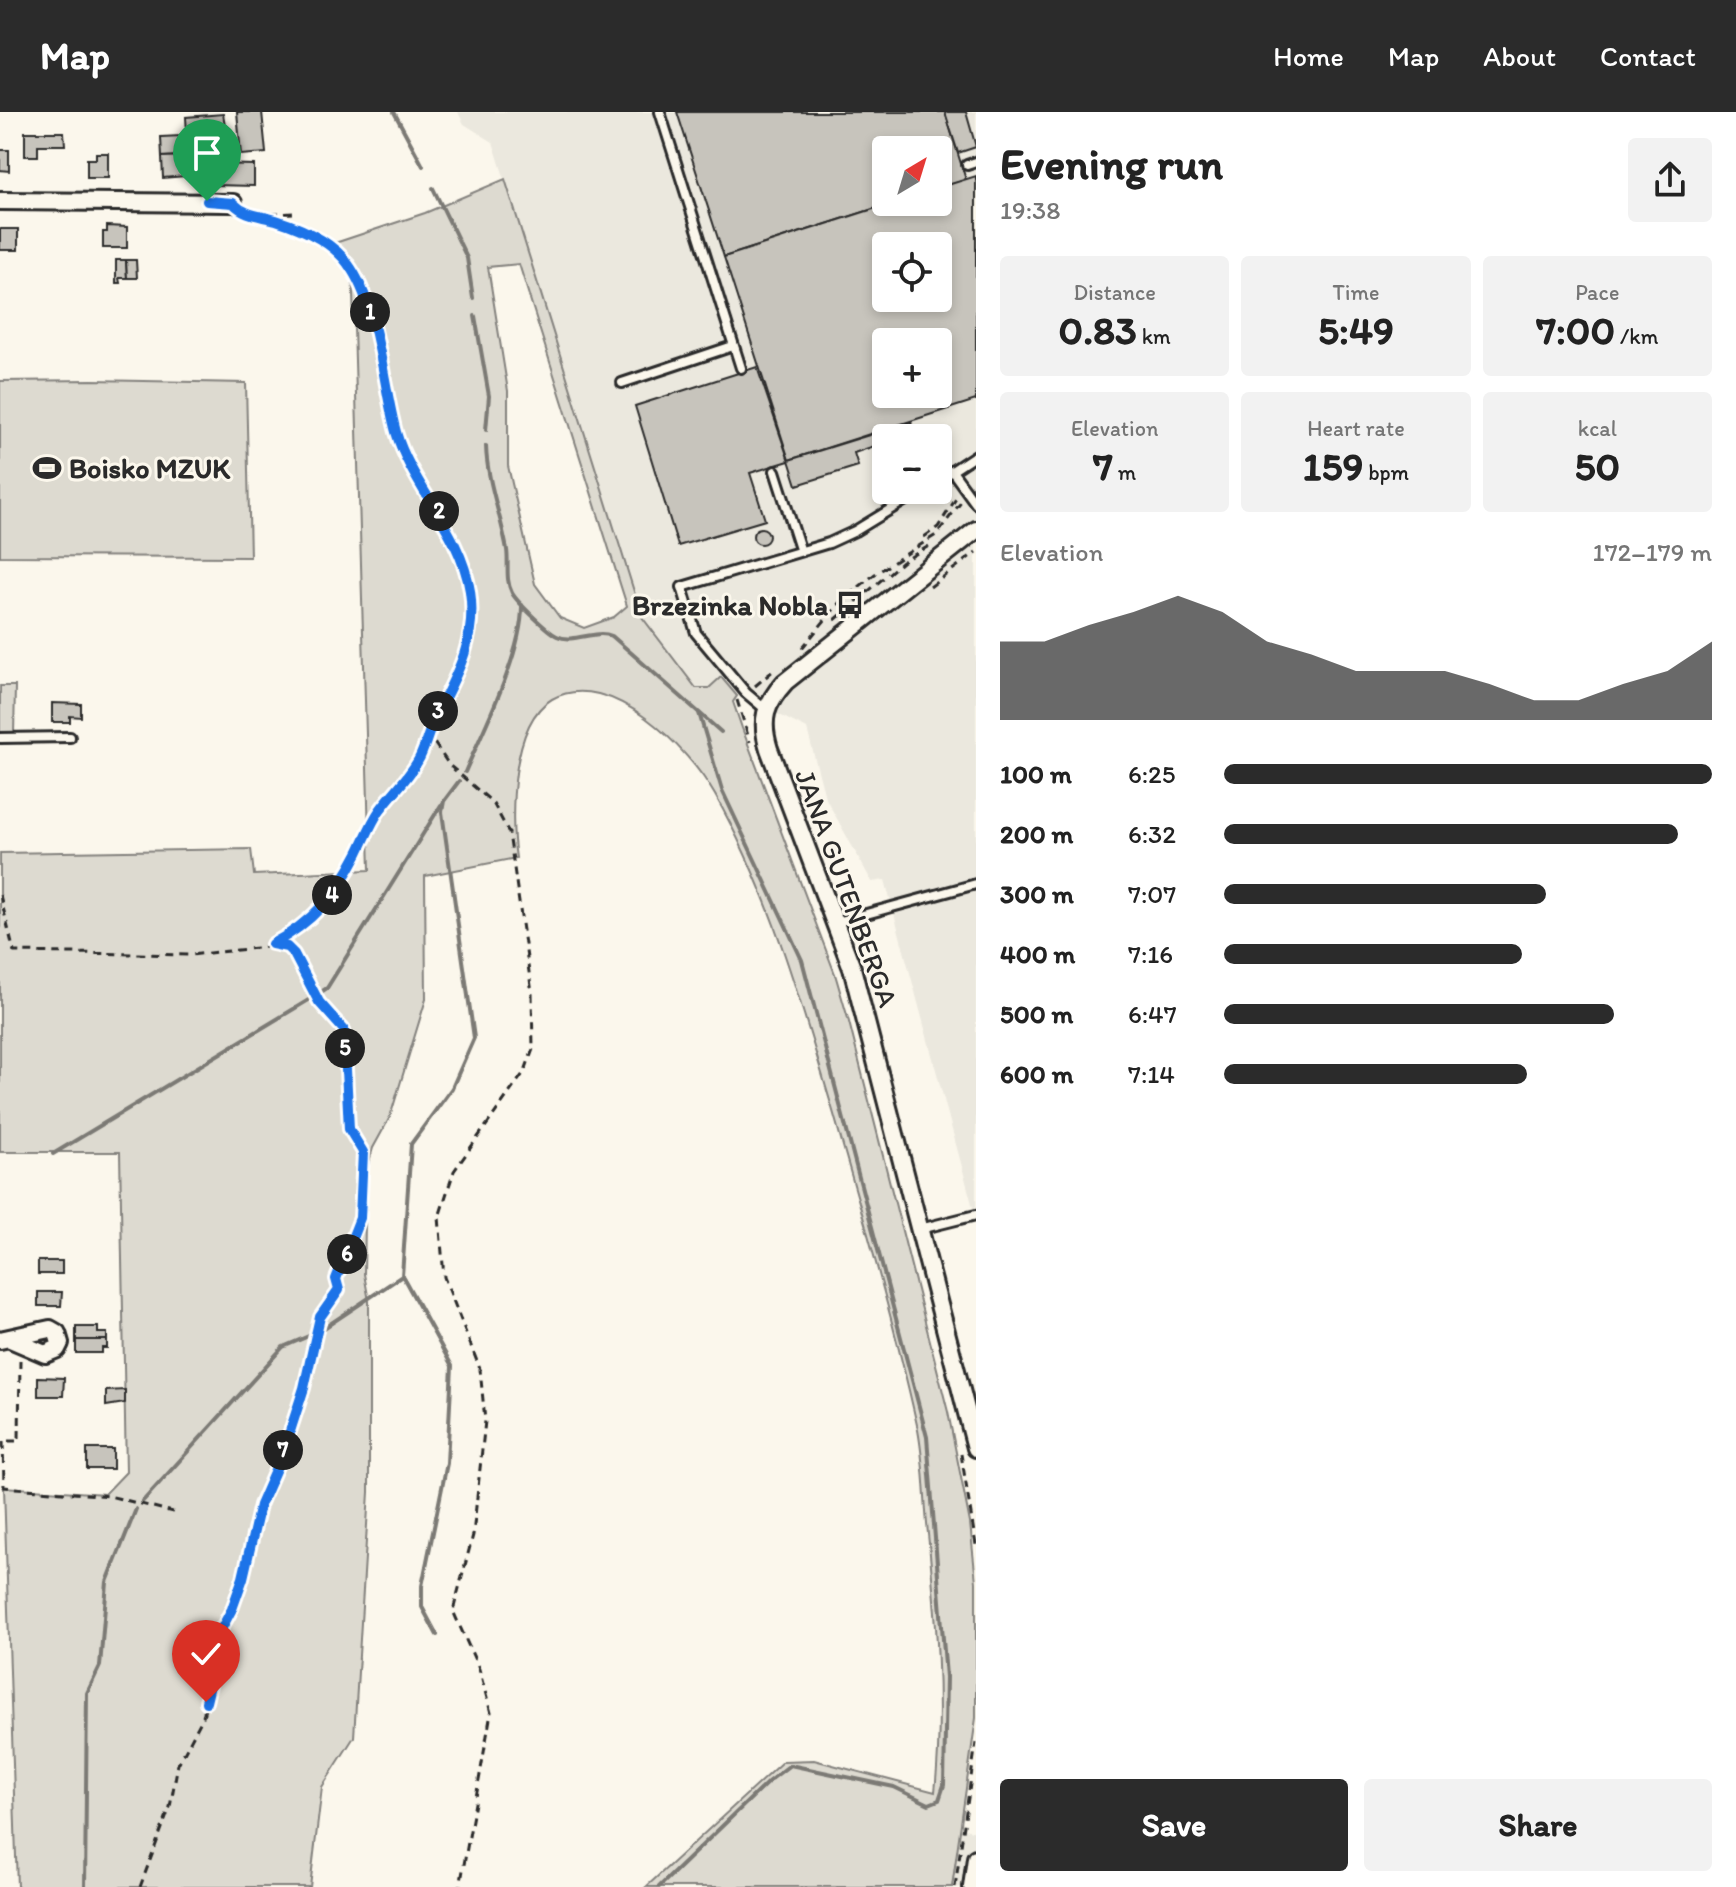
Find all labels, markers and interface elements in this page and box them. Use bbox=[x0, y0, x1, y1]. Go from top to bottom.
text: Map bbox=[40, 33, 110, 79]
text: Home bbox=[1273, 39, 1344, 73]
text: Map bbox=[1388, 39, 1439, 73]
text: About bbox=[1483, 39, 1556, 73]
text: Contact bbox=[1600, 39, 1696, 73]
pin bbox=[173, 119, 241, 201]
icon: arrive bbox=[185, 131, 229, 175]
north arrow bbox=[872, 136, 952, 216]
map controls bbox=[872, 136, 952, 504]
text: Evening run bbox=[1000, 137, 1223, 190]
button: share bbox=[1628, 138, 1712, 222]
text: 19:38 bbox=[1000, 194, 1060, 226]
button: locate bbox=[872, 232, 952, 312]
text: Distance bbox=[1073, 279, 1156, 306]
text: Time bbox=[1333, 279, 1379, 306]
text: Pace bbox=[1575, 279, 1619, 306]
pin: 1 bbox=[350, 292, 390, 332]
text: 1 bbox=[365, 298, 375, 325]
text: 0.83 bbox=[1059, 306, 1137, 354]
text: 5:49 bbox=[1318, 306, 1394, 354]
text: 7:00 bbox=[1536, 306, 1615, 354]
text: km bbox=[1137, 323, 1171, 350]
text: /km bbox=[1615, 323, 1658, 350]
button: + bbox=[872, 328, 952, 408]
text: Elevation bbox=[1071, 415, 1158, 442]
text: Heart rate bbox=[1307, 415, 1405, 442]
text: kcal bbox=[1578, 415, 1617, 442]
button: − bbox=[872, 424, 952, 504]
text: 7 bbox=[1093, 442, 1113, 490]
text: 159 bbox=[1303, 442, 1363, 490]
text: 50 bbox=[1575, 442, 1620, 490]
place label: Boisko MZUK bbox=[69, 451, 231, 485]
sports icon: Boisko MZUK bbox=[32, 453, 62, 483]
text: m bbox=[1113, 459, 1136, 486]
text: bpm bbox=[1363, 459, 1409, 486]
pin: 2 bbox=[419, 491, 459, 531]
text: 2 bbox=[433, 497, 445, 524]
text: Elevation bbox=[1000, 536, 1103, 568]
text: 172–179 m bbox=[1593, 536, 1712, 568]
place label: Brzezinka Nobla bbox=[632, 588, 828, 622]
bus stop icon: Brzezinka Nobla bbox=[835, 590, 865, 620]
pin: 3 bbox=[418, 691, 458, 731]
text: 3 bbox=[432, 697, 444, 724]
text: 100 m bbox=[1000, 758, 1072, 790]
text: 6:25 bbox=[1128, 758, 1175, 790]
street label: JANA GUTENBERGA bbox=[788, 765, 906, 1012]
text: 200 m bbox=[1000, 818, 1073, 850]
text: 6:32 bbox=[1128, 818, 1176, 850]
pin: 4 bbox=[312, 875, 352, 915]
text: 300 m bbox=[1000, 878, 1074, 910]
text: 7:07 bbox=[1128, 878, 1176, 910]
text: 4 bbox=[325, 881, 339, 908]
text: 400 m bbox=[1000, 938, 1075, 970]
text: 7:16 bbox=[1128, 938, 1173, 970]
text: 500 m bbox=[1000, 998, 1073, 1030]
text: 6:47 bbox=[1128, 998, 1177, 1030]
pin: 5 bbox=[325, 1028, 365, 1068]
text: 5 bbox=[339, 1034, 351, 1061]
text: 600 m bbox=[1000, 1058, 1074, 1090]
text: 7:14 bbox=[1128, 1058, 1175, 1090]
pin: 6 bbox=[327, 1234, 367, 1274]
text: 6 bbox=[341, 1240, 353, 1267]
pin: 7 bbox=[263, 1430, 303, 1470]
text: 7 bbox=[278, 1436, 288, 1463]
pin bbox=[172, 1620, 240, 1702]
icon: check bbox=[184, 1632, 228, 1676]
button: Save bbox=[1000, 1779, 1348, 1871]
button: Share bbox=[1364, 1779, 1712, 1871]

